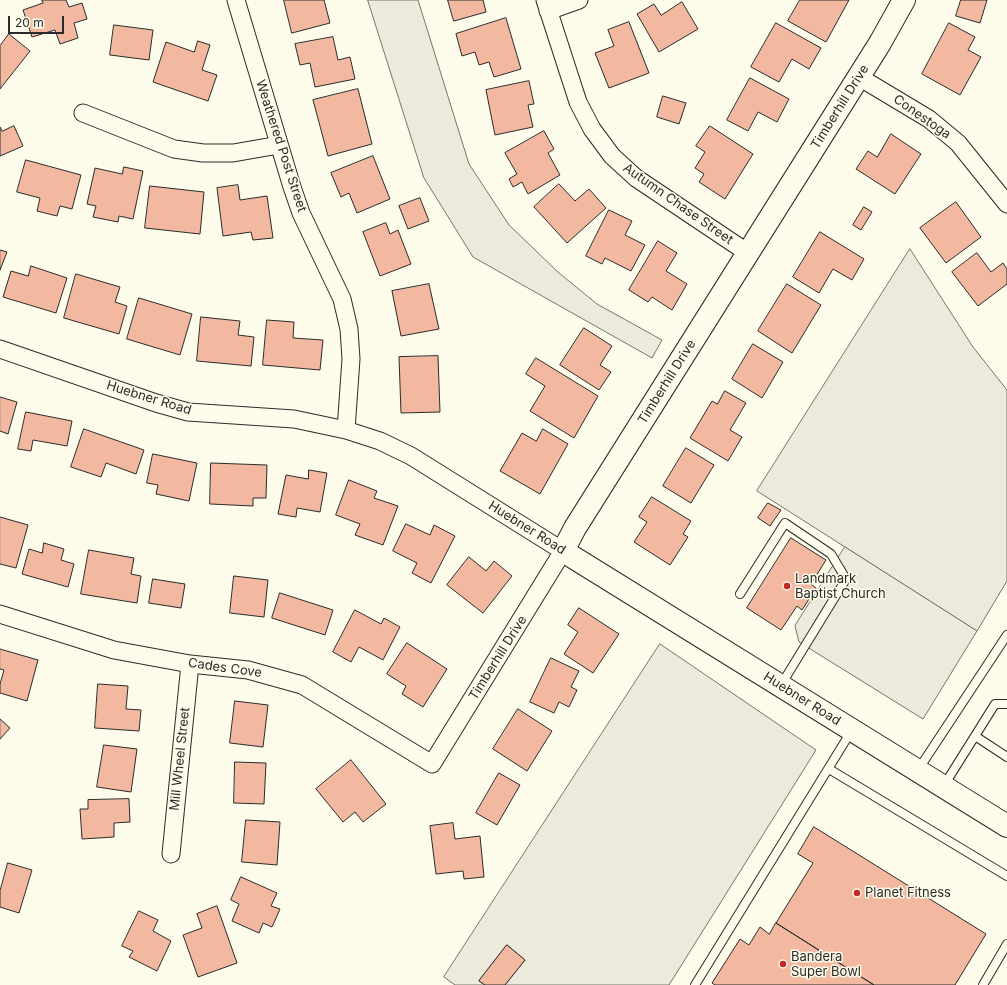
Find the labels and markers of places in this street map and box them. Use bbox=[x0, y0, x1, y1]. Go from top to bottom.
place label: Landmark Baptist Church bbox=[795, 571, 886, 602]
marker: Landmark Baptist Church bbox=[782, 581, 792, 591]
place label: Planet Fitness bbox=[865, 885, 951, 901]
marker: Planet Fitness bbox=[852, 888, 862, 898]
place label: Bandera Super Bowl bbox=[791, 949, 861, 980]
marker: Bandera Super Bowl bbox=[778, 959, 788, 969]

